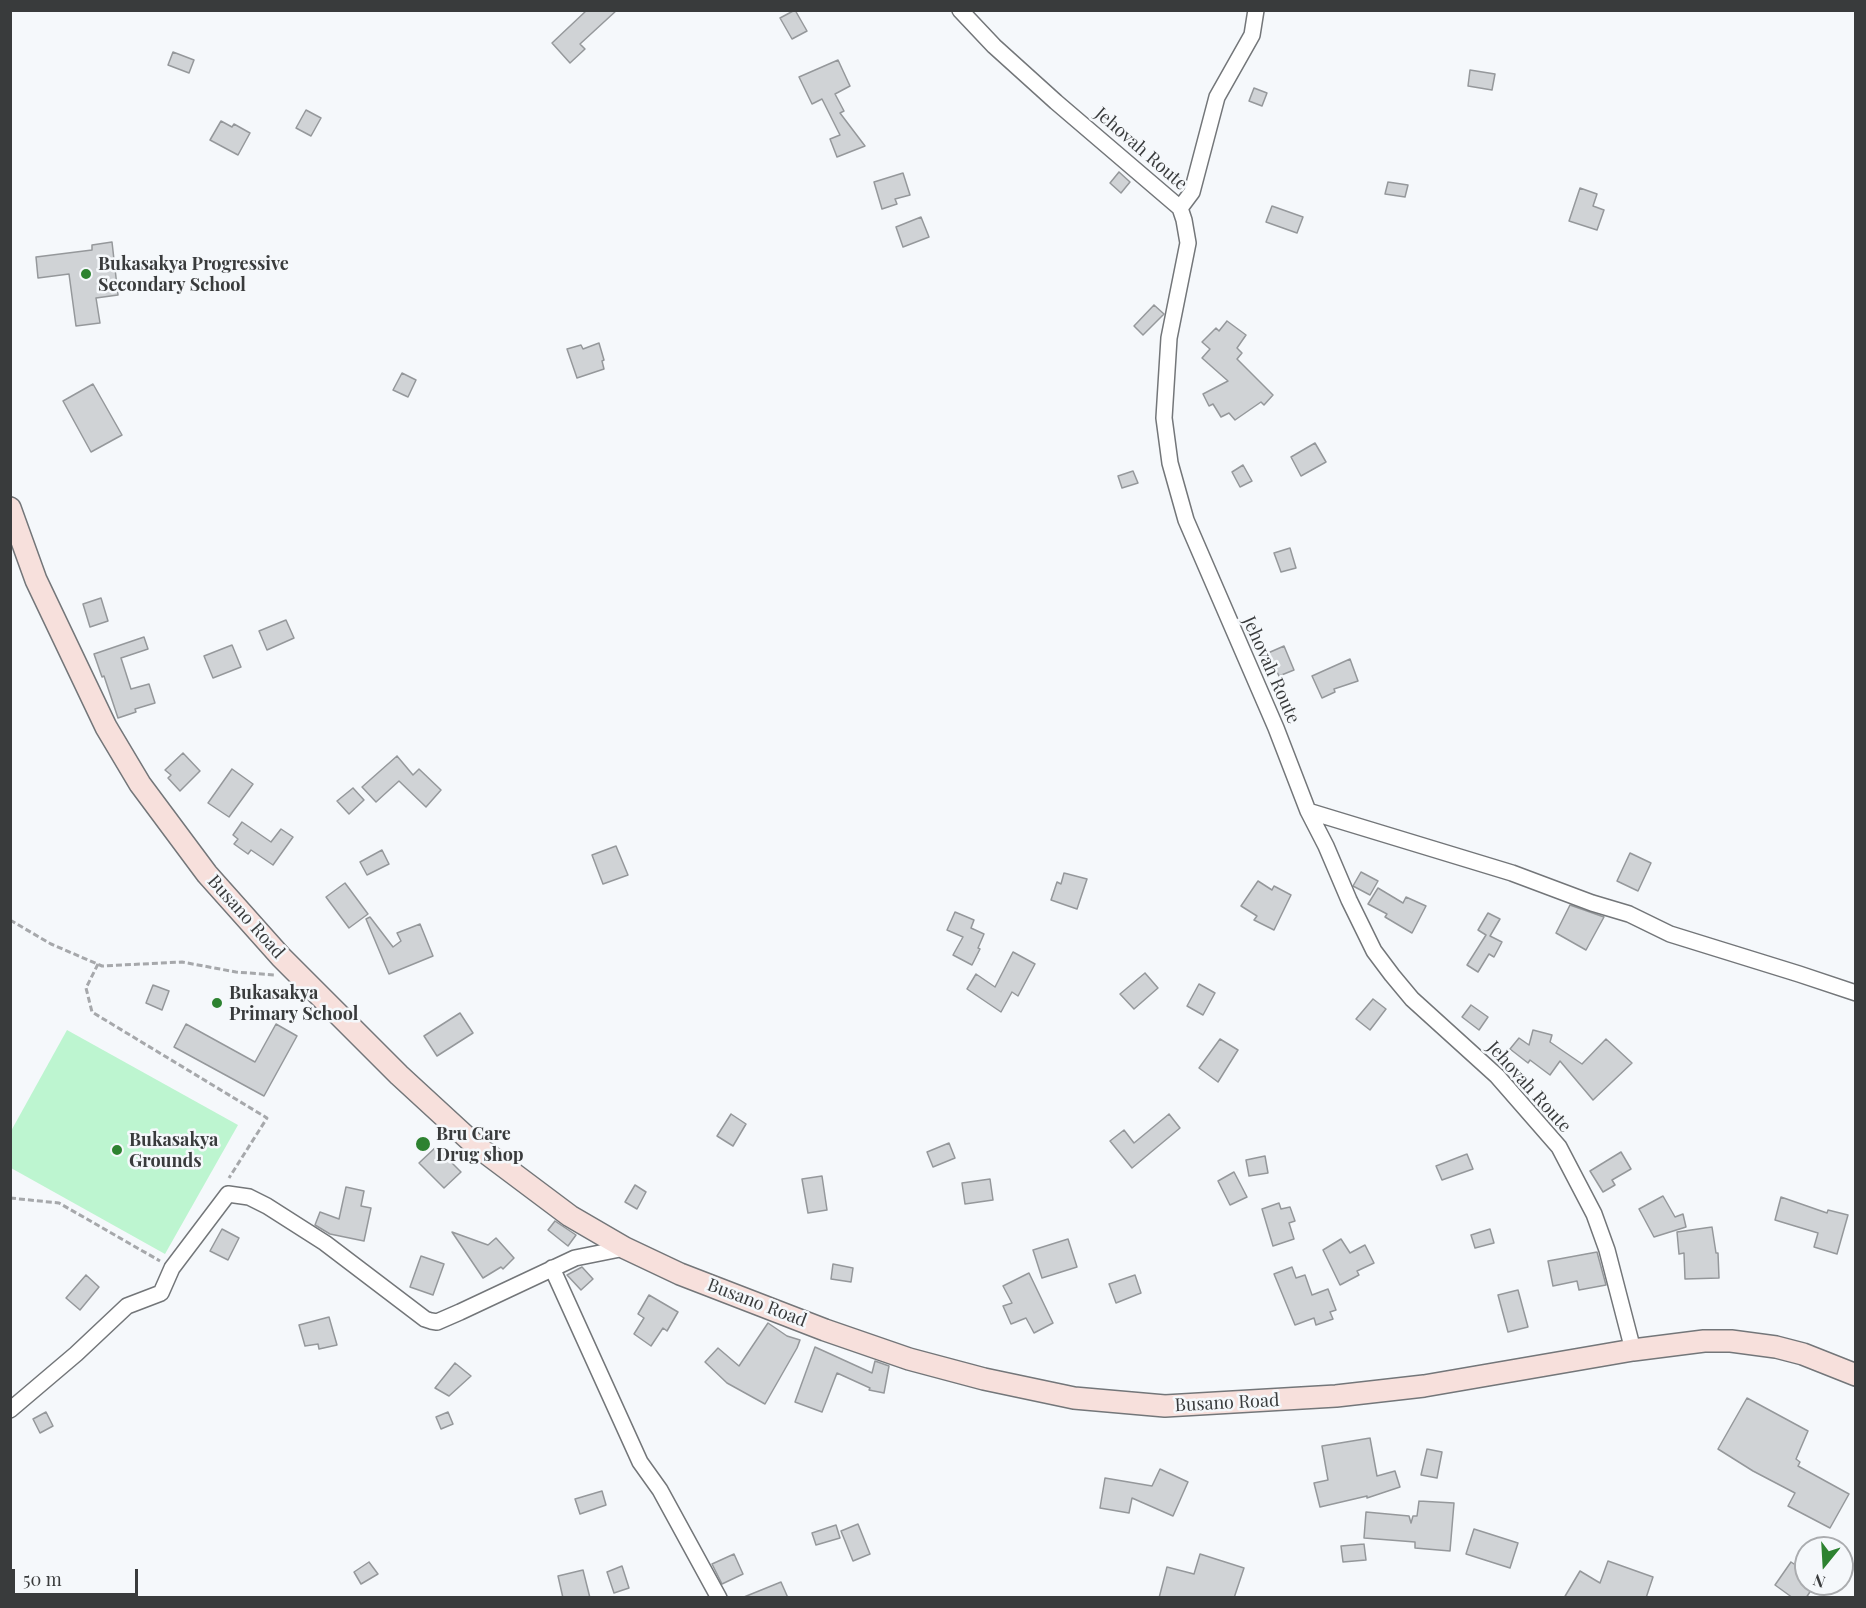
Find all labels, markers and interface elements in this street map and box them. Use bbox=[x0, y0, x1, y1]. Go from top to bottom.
street label: Jehovah Route bbox=[1090, 103, 1192, 195]
place label: Bukasakya Progressive Secondary School bbox=[98, 253, 289, 296]
marker: Bukasakya Progressive Secondary School bbox=[79, 267, 93, 281]
street label: Jehovah Route bbox=[1238, 613, 1304, 727]
street label: Busano Road bbox=[203, 871, 289, 963]
place label: Bukasakya Primary School bbox=[229, 982, 358, 1024]
marker: Bukasakya Primary School bbox=[210, 996, 224, 1010]
street label: Jehovah Route bbox=[1482, 1037, 1576, 1137]
place label: Bru Care Drug shop bbox=[436, 1123, 524, 1166]
place label: Bukasakya Grounds bbox=[129, 1129, 218, 1172]
marker: Bru Care Drug shop bbox=[414, 1135, 432, 1153]
marker: Bukasakya Grounds bbox=[110, 1143, 124, 1157]
street label: Busano Road bbox=[704, 1274, 810, 1332]
street label: Busano Road bbox=[1174, 1389, 1280, 1417]
north arrow bbox=[1794, 1536, 1854, 1596]
scale bar bbox=[15, 1557, 141, 1595]
text: 50 m bbox=[23, 1567, 62, 1591]
text: N bbox=[1810, 1570, 1828, 1593]

